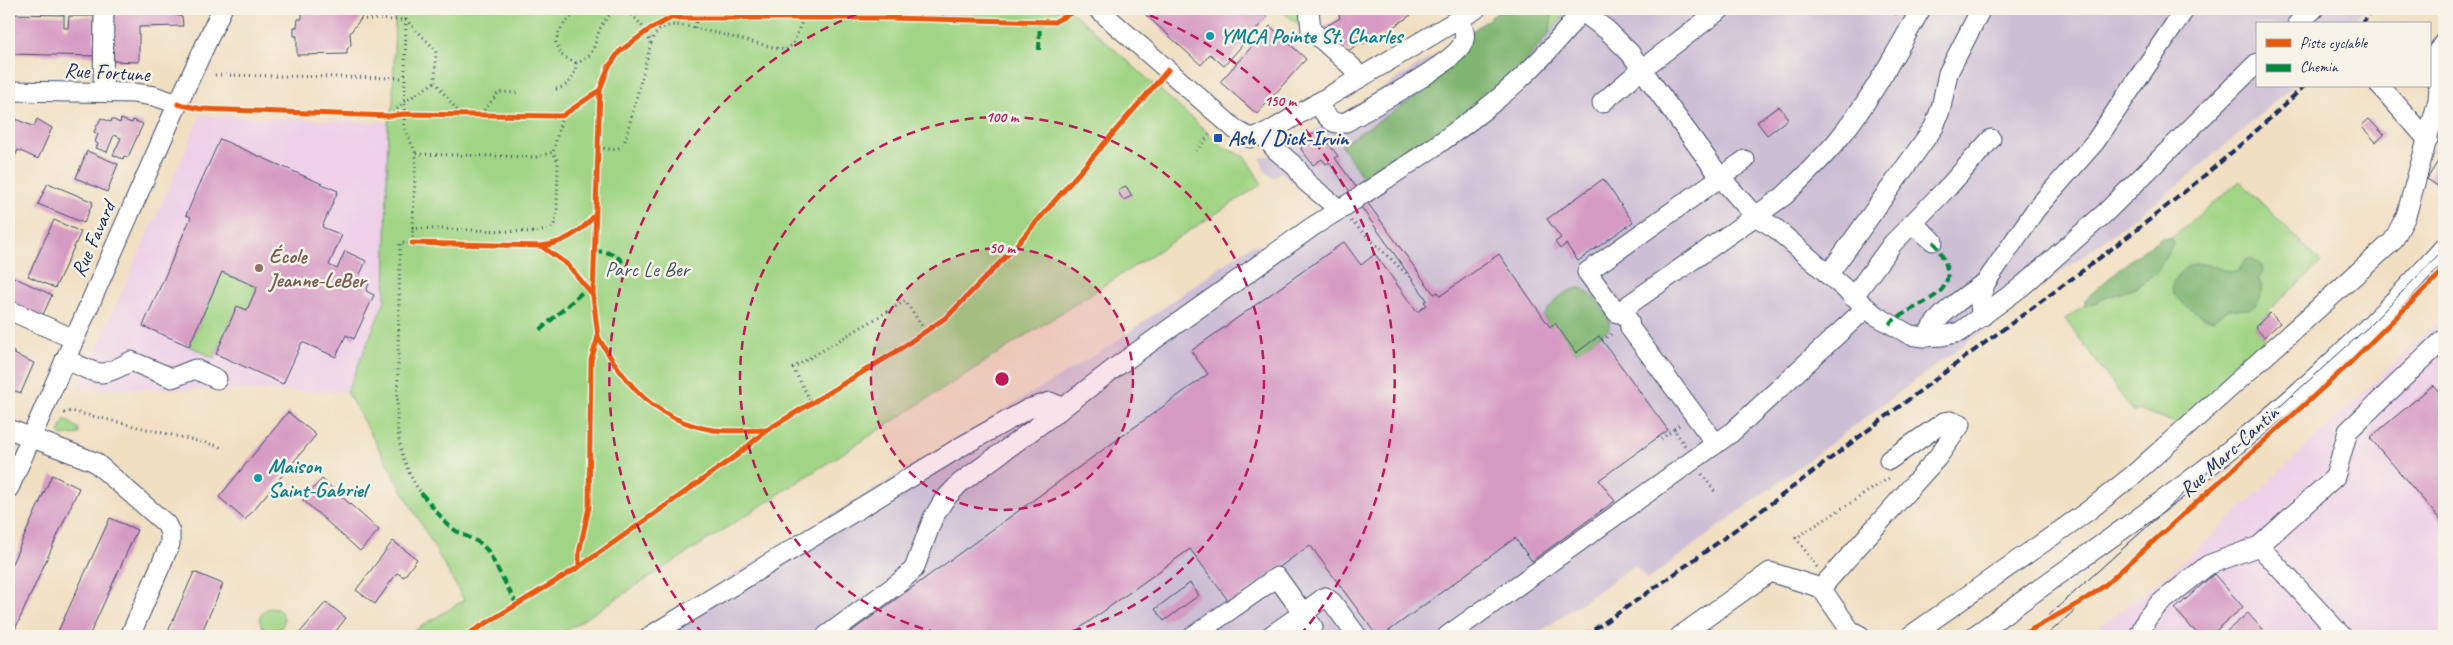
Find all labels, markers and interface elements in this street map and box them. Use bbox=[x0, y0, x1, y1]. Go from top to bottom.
legend bbox=[2256, 22, 2430, 88]
place label: YMCA Pointe St. Charles bbox=[1220, 23, 1405, 49]
marker: YMCA Pointe St. Charles bbox=[1204, 30, 1216, 42]
text: Piste cyclable bbox=[2300, 34, 2368, 53]
street label: Rue Fortune bbox=[64, 57, 152, 87]
text: Chemin bbox=[2300, 58, 2339, 77]
text: 150 m bbox=[1264, 92, 1298, 111]
text: 100 m bbox=[986, 108, 1020, 127]
place label: Ash / Dick-Irvin bbox=[1228, 125, 1350, 151]
marker: Ash / Dick-Irvin bbox=[1212, 132, 1224, 144]
street label: Rue Favard bbox=[65, 195, 122, 281]
text: 50 m bbox=[989, 239, 1016, 258]
place label: École Jeanne-LeBer bbox=[267, 243, 368, 293]
park label: Parc Le Ber bbox=[605, 256, 691, 282]
marker: École Jeanne-LeBer bbox=[253, 262, 265, 274]
centre of rings bbox=[993, 370, 1011, 388]
street label: Rue Marc-Cantin bbox=[2174, 399, 2285, 502]
place label: Maison Saint-Gabriel bbox=[268, 453, 371, 503]
marker: Maison Saint-Gabriel bbox=[252, 472, 264, 484]

